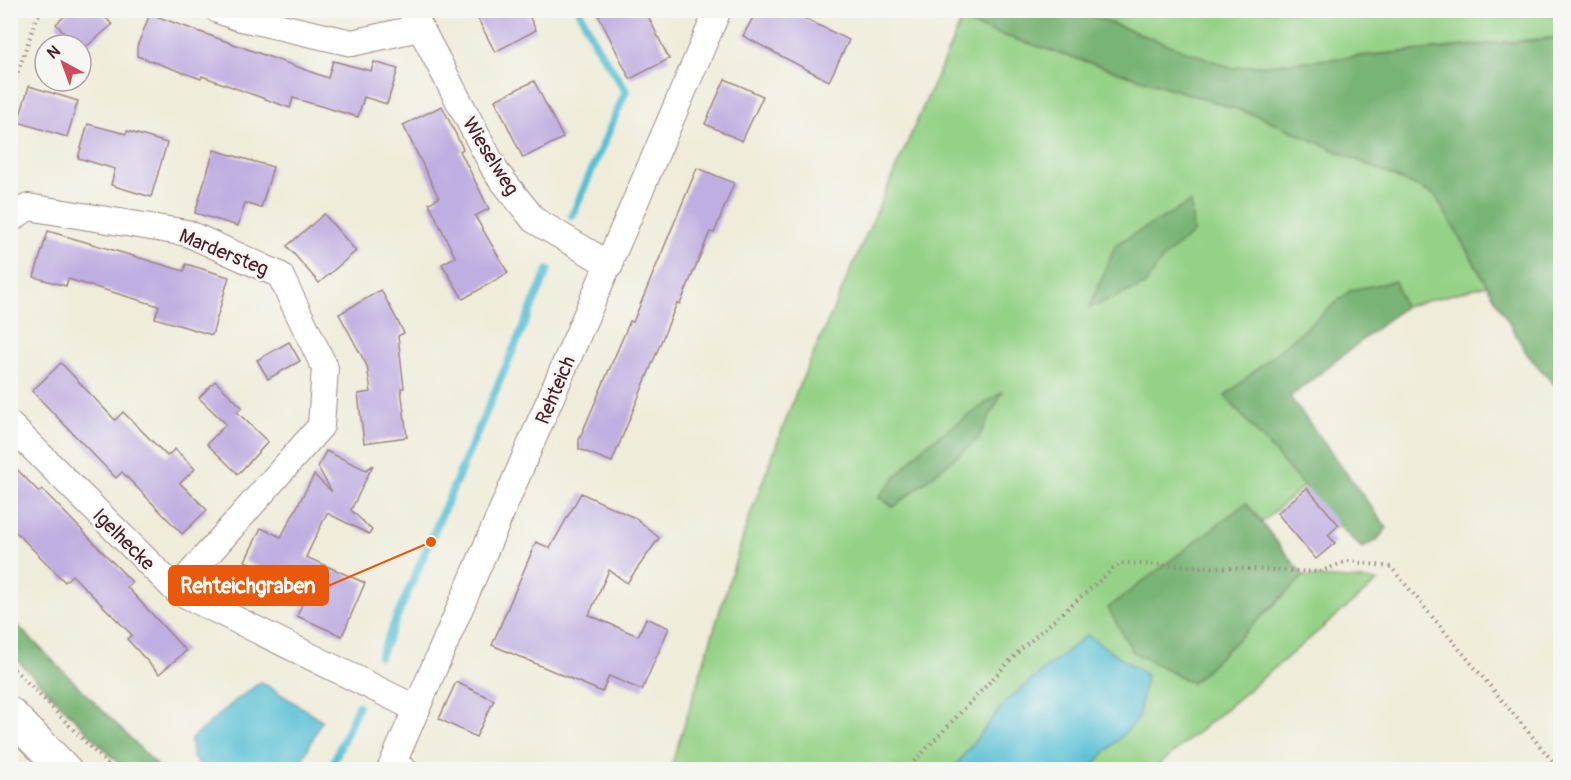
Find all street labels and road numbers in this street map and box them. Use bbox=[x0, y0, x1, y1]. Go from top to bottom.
street label: Wieselweg bbox=[457, 113, 524, 200]
street label: Mardersteg bbox=[175, 223, 272, 282]
street label: Rehteich bbox=[530, 352, 581, 428]
street label: Igelhecke bbox=[87, 503, 160, 576]

